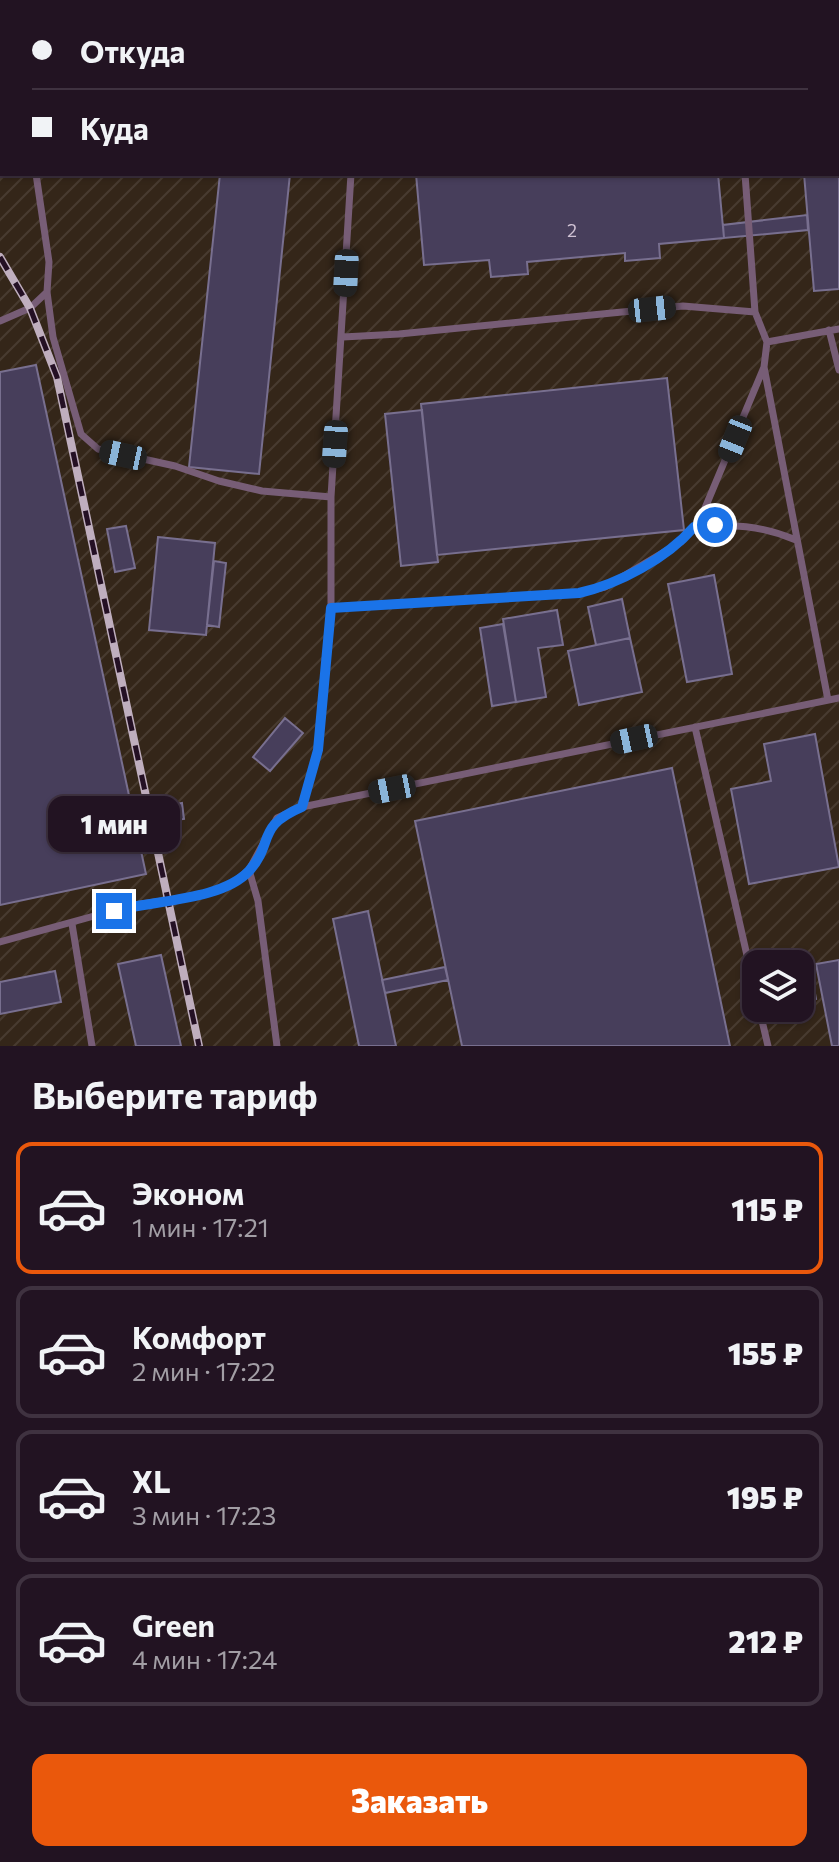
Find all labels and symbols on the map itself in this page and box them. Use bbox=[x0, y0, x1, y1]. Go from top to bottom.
house number: 2 bbox=[567, 219, 577, 241]
car bbox=[333, 248, 359, 298]
car bbox=[627, 295, 677, 323]
car bbox=[715, 412, 755, 466]
car bbox=[321, 419, 349, 469]
car bbox=[97, 438, 149, 472]
route start bbox=[697, 507, 733, 543]
car bbox=[608, 722, 660, 756]
car bbox=[366, 773, 418, 805]
callout: 1 мин bbox=[48, 795, 180, 851]
route end bbox=[96, 893, 132, 929]

